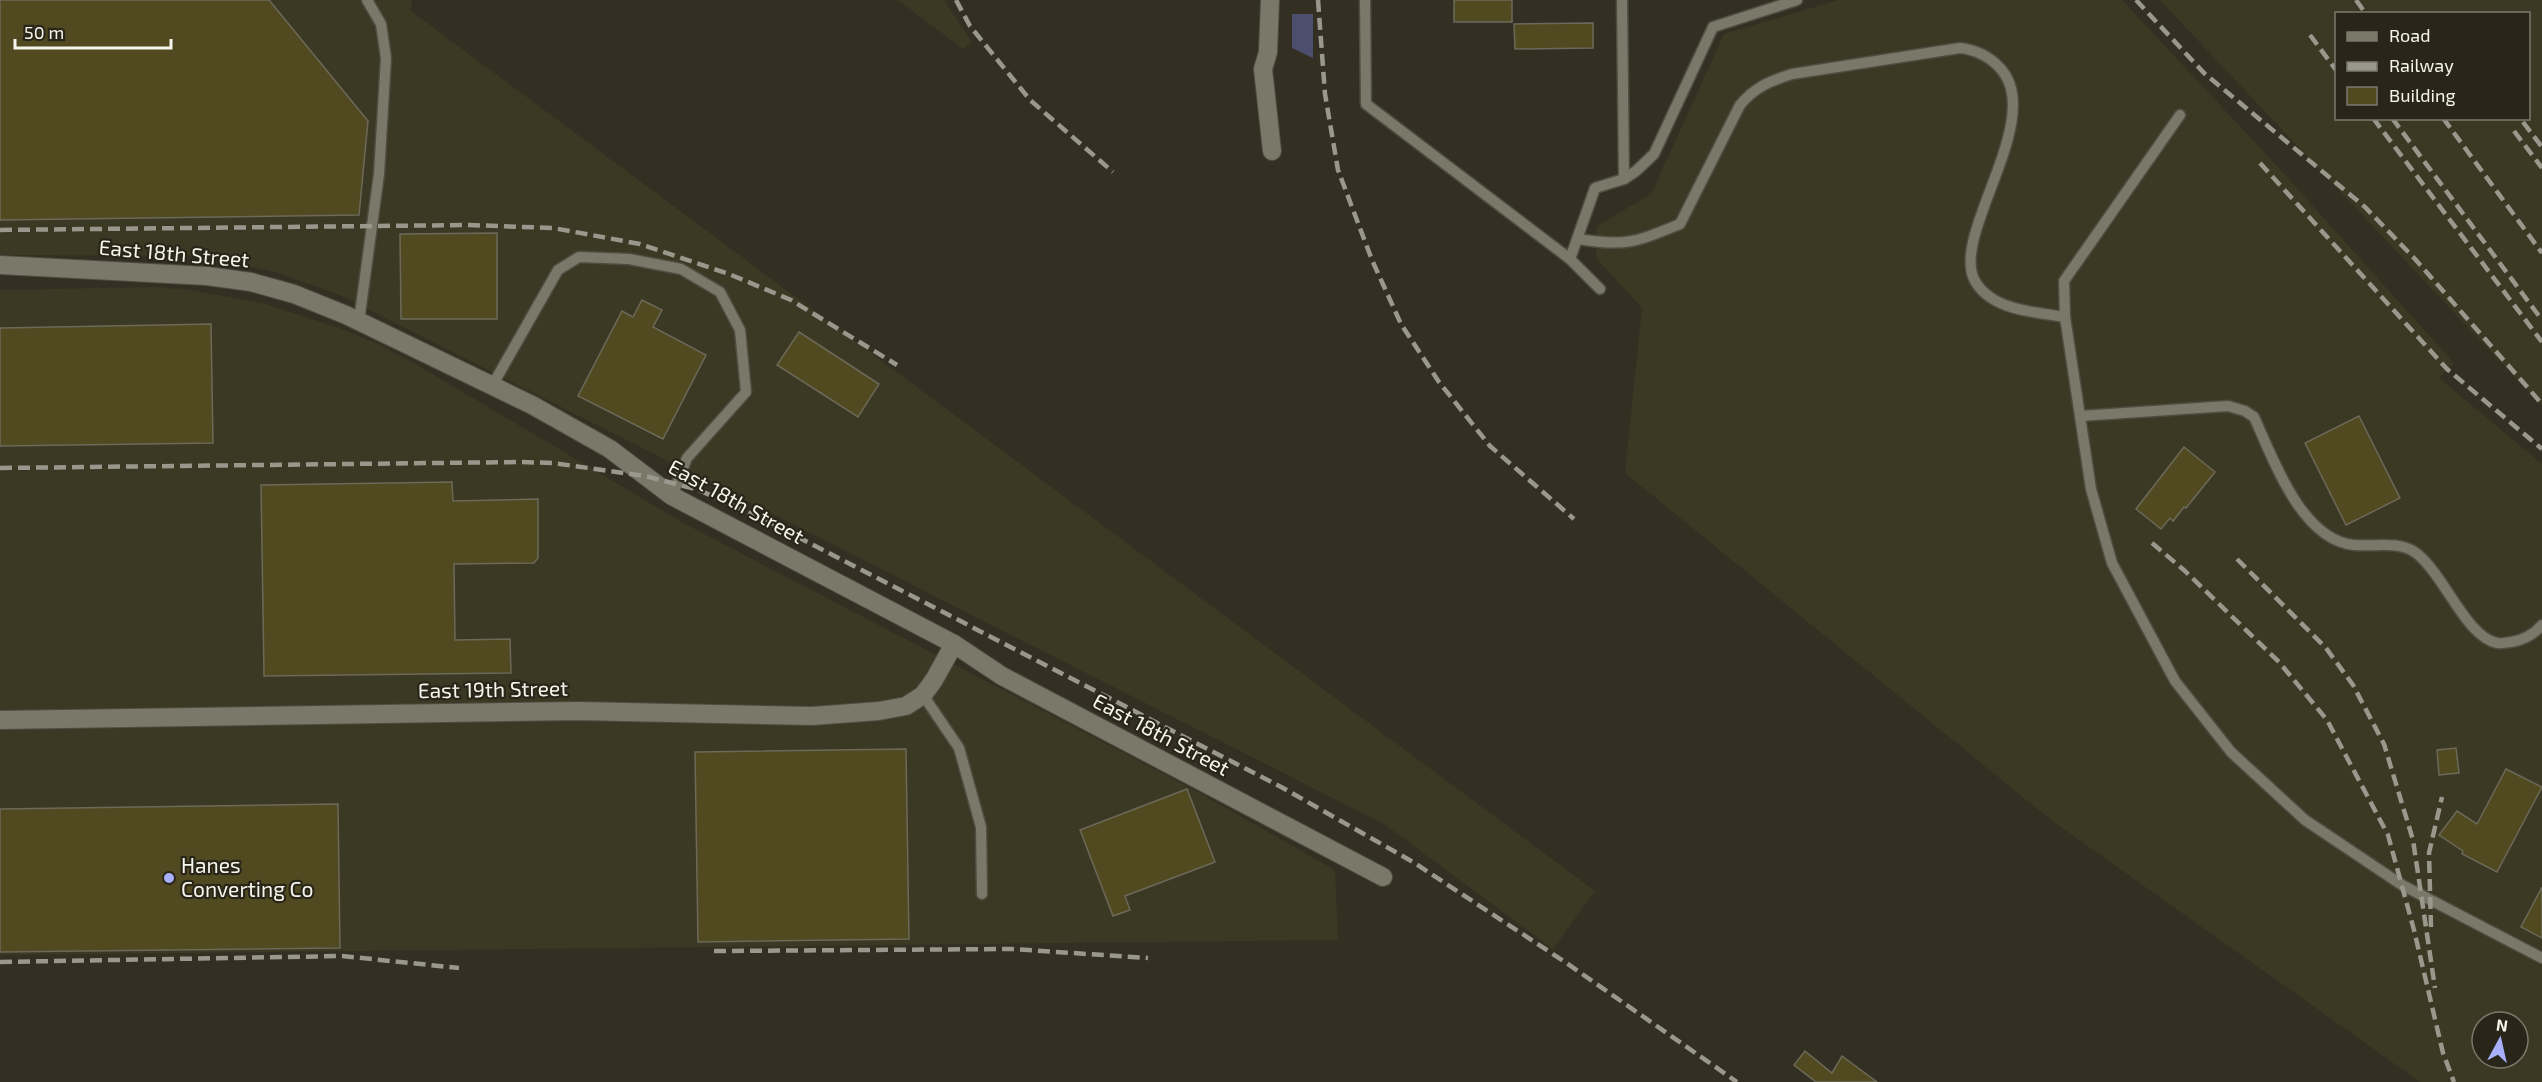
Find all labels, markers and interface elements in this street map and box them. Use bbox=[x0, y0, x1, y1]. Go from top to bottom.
scale bar bbox=[15, 12, 171, 50]
legend bbox=[2335, 12, 2530, 120]
text: 50 m bbox=[24, 21, 64, 43]
text: Road bbox=[2389, 24, 2430, 46]
text: Railway bbox=[2389, 54, 2454, 76]
text: Building bbox=[2389, 84, 2456, 106]
street label: East 18th Street bbox=[98, 233, 250, 272]
street label: East 18th Street bbox=[665, 453, 809, 548]
street label: East 19th Street bbox=[418, 675, 568, 702]
street label: East 18th Street bbox=[1089, 687, 1234, 780]
place label: Hanes Converting Co bbox=[181, 852, 314, 901]
marker: Hanes Converting Co bbox=[162, 871, 176, 885]
north arrow bbox=[2470, 1010, 2530, 1070]
text: N bbox=[2495, 1014, 2509, 1035]

